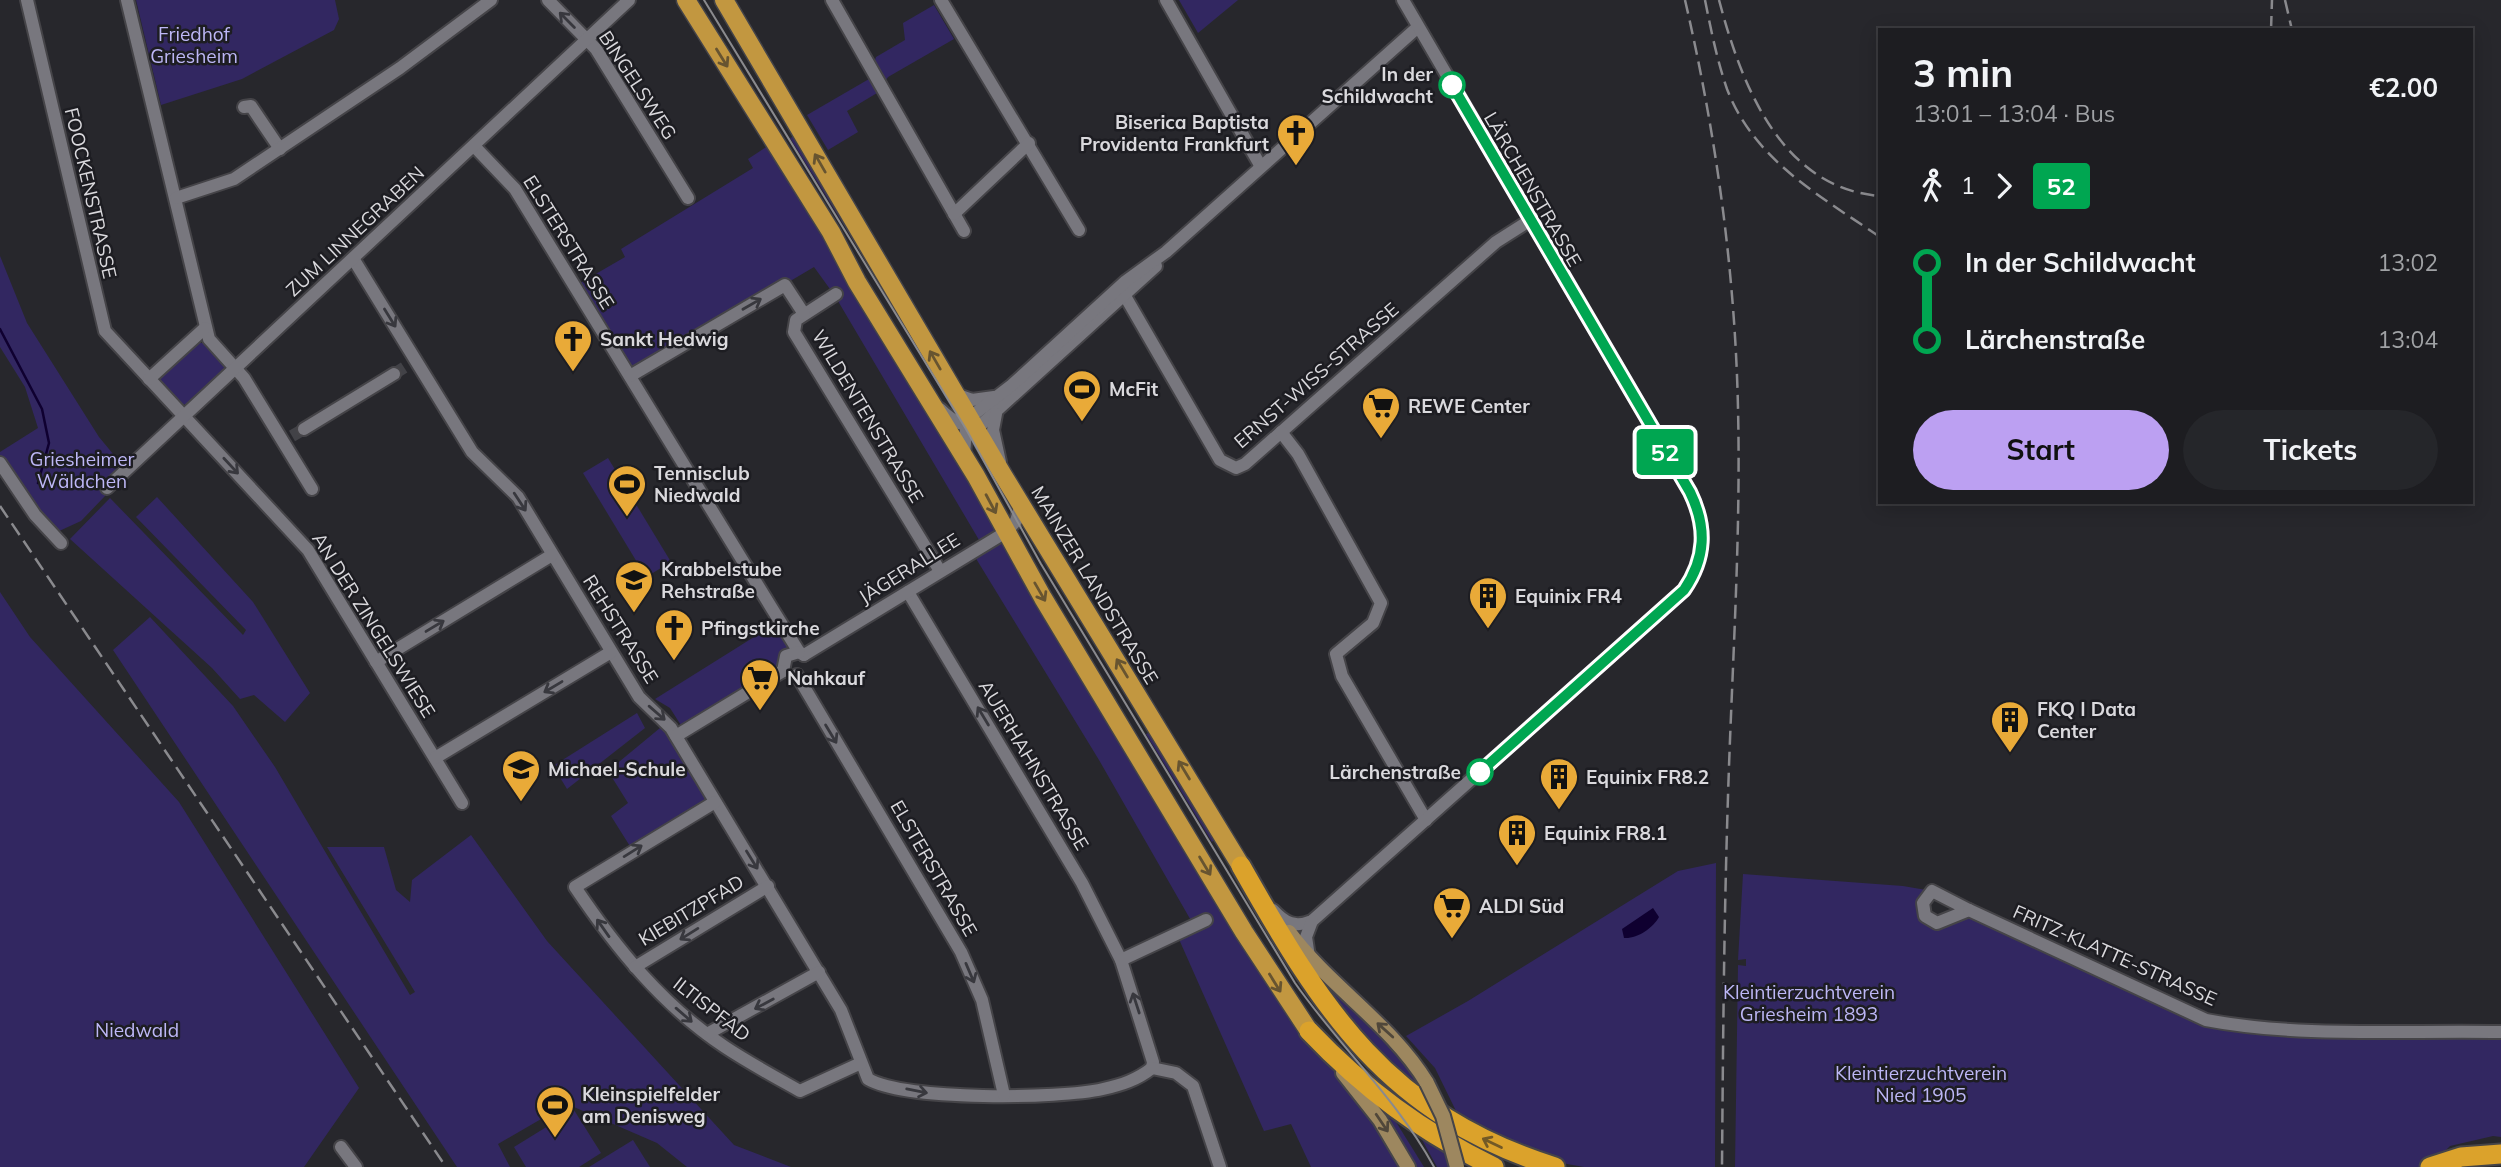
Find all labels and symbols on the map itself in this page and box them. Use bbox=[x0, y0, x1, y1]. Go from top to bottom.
one-way arrow bbox=[559, 11, 576, 28]
park label: Friedhof Griesheim bbox=[150, 22, 238, 68]
street label: BINGELSWEG bbox=[594, 26, 682, 144]
one-way arrow bbox=[715, 48, 730, 67]
place label: In der Schildwacht bbox=[1321, 62, 1434, 108]
marker: In der Schildwacht bbox=[1439, 72, 1465, 98]
street label: FOOCKENSTRASSE bbox=[60, 105, 122, 281]
street label: LÄRCHENSTRASSE bbox=[1479, 107, 1587, 271]
place label: Biserica Baptista Providenta Frankfurt bbox=[1080, 110, 1269, 156]
church icon: Biserica Baptista Providenta Frankfurt bbox=[1275, 112, 1317, 167]
one-way arrow bbox=[812, 154, 826, 174]
street label: ZUM LINNEGRABEN bbox=[281, 161, 429, 301]
street label: ELSTERSTRASSE bbox=[518, 171, 620, 313]
one-way arrow bbox=[741, 297, 761, 311]
street label: ERNST-WISS-STRASSE bbox=[1229, 297, 1403, 453]
one-way arrow bbox=[383, 308, 397, 328]
church icon: Sankt Hedwig bbox=[552, 318, 594, 373]
street label: WILDENTENSTRASSE bbox=[807, 325, 929, 507]
place label: Sankt Hedwig bbox=[600, 327, 729, 351]
one-way arrow bbox=[928, 350, 942, 370]
sports icon: McFit bbox=[1061, 368, 1103, 423]
place label: McFit bbox=[1109, 377, 1158, 401]
supermarket icon: REWE Center bbox=[1360, 385, 1402, 440]
place label: REWE Center bbox=[1408, 394, 1530, 418]
line badge: 52 bbox=[1634, 429, 1696, 475]
park label: Griesheimer Wäldchen bbox=[30, 447, 135, 493]
one-way arrow bbox=[222, 457, 239, 474]
place label: Tennisclub Niedwald bbox=[654, 461, 750, 507]
sports icon: Tennisclub Niedwald bbox=[606, 463, 648, 518]
street label: MAINZER LANDSTRASSE bbox=[1026, 482, 1164, 688]
one-way arrow bbox=[514, 492, 528, 512]
one-way arrow bbox=[984, 493, 998, 513]
street label: JÄGERALLEE bbox=[854, 527, 964, 609]
street label: AN DER ZINGELSWIESE bbox=[307, 528, 441, 722]
place label: Krabbelstube Rehstraße bbox=[661, 557, 782, 603]
school or university icon: Krabbelstube Rehstraße bbox=[613, 559, 655, 614]
street label: REHSTRASSE bbox=[578, 570, 664, 688]
building icon: Equinix FR4 bbox=[1467, 575, 1509, 630]
one-way arrow bbox=[1033, 581, 1047, 601]
place label: Equinix FR4 bbox=[1515, 584, 1623, 608]
church icon: Pfingstkirche bbox=[653, 607, 695, 662]
place label: Pfingstkirche bbox=[701, 616, 820, 640]
one-way arrow bbox=[424, 619, 444, 633]
supermarket icon: Nahkauf bbox=[739, 657, 781, 712]
one-way arrow bbox=[1114, 659, 1128, 679]
place label: Nahkauf bbox=[787, 666, 866, 690]
street label: AUERHAHNSTRASSE bbox=[974, 676, 1094, 854]
one-way arrow bbox=[543, 680, 563, 694]
place label: FKQ I Data Center bbox=[2037, 697, 2136, 743]
building icon: FKQ I Data Center bbox=[1989, 699, 2031, 754]
one-way arrow bbox=[647, 706, 665, 721]
one-way arrow bbox=[976, 707, 990, 727]
one-way arrow bbox=[825, 723, 839, 743]
school or university icon: Michael-Schule bbox=[500, 748, 542, 803]
building icon: Equinix FR8.2 bbox=[1538, 756, 1580, 811]
place label: Michael-Schule bbox=[548, 757, 686, 781]
marker: Lärchenstraße bbox=[1467, 759, 1493, 785]
place label: Lärchenstraße bbox=[1329, 760, 1461, 784]
one-way arrow bbox=[1176, 761, 1190, 781]
place label: Equinix FR8.2 bbox=[1586, 765, 1709, 789]
street label: ELSTERSTRASSE bbox=[885, 796, 983, 940]
building icon: Equinix FR8.1 bbox=[1496, 812, 1538, 867]
place label: Equinix FR8.1 bbox=[1544, 821, 1667, 845]
one-way arrow bbox=[623, 844, 643, 858]
one-way arrow bbox=[744, 850, 759, 869]
one-way arrow bbox=[1198, 856, 1212, 876]
street label: KIEBITZPFAD bbox=[634, 869, 748, 951]
supermarket icon: ALDI Süd bbox=[1431, 885, 1473, 940]
place label: ALDI Süd bbox=[1479, 894, 1564, 918]
street label: FRITZ-KLATTE-STRASSE bbox=[2009, 899, 2221, 1011]
one-way arrow bbox=[596, 919, 610, 939]
one-way arrow bbox=[679, 927, 699, 941]
one-way arrow bbox=[964, 961, 977, 983]
street label: ILTISPFAD bbox=[669, 971, 755, 1047]
one-way arrow bbox=[1269, 972, 1283, 992]
park label: Kleintierzuchtverein Griesheim 1893 bbox=[1723, 980, 1895, 1026]
one-way arrow bbox=[1129, 992, 1141, 1014]
one-way arrow bbox=[754, 997, 774, 1011]
one-way arrow bbox=[674, 1007, 692, 1023]
park label: Niedwald bbox=[95, 1018, 179, 1042]
one-way arrow bbox=[1376, 1022, 1394, 1038]
park label: Kleintierzuchtverein Nied 1905 bbox=[1835, 1061, 2007, 1107]
place label: Kleinspielfelder am Denisweg bbox=[582, 1082, 720, 1128]
sports icon: Kleinspielfelder am Denisweg bbox=[534, 1084, 576, 1139]
one-way arrow bbox=[905, 1084, 928, 1098]
one-way arrow bbox=[1375, 1113, 1389, 1132]
one-way arrow bbox=[1481, 1135, 1502, 1148]

